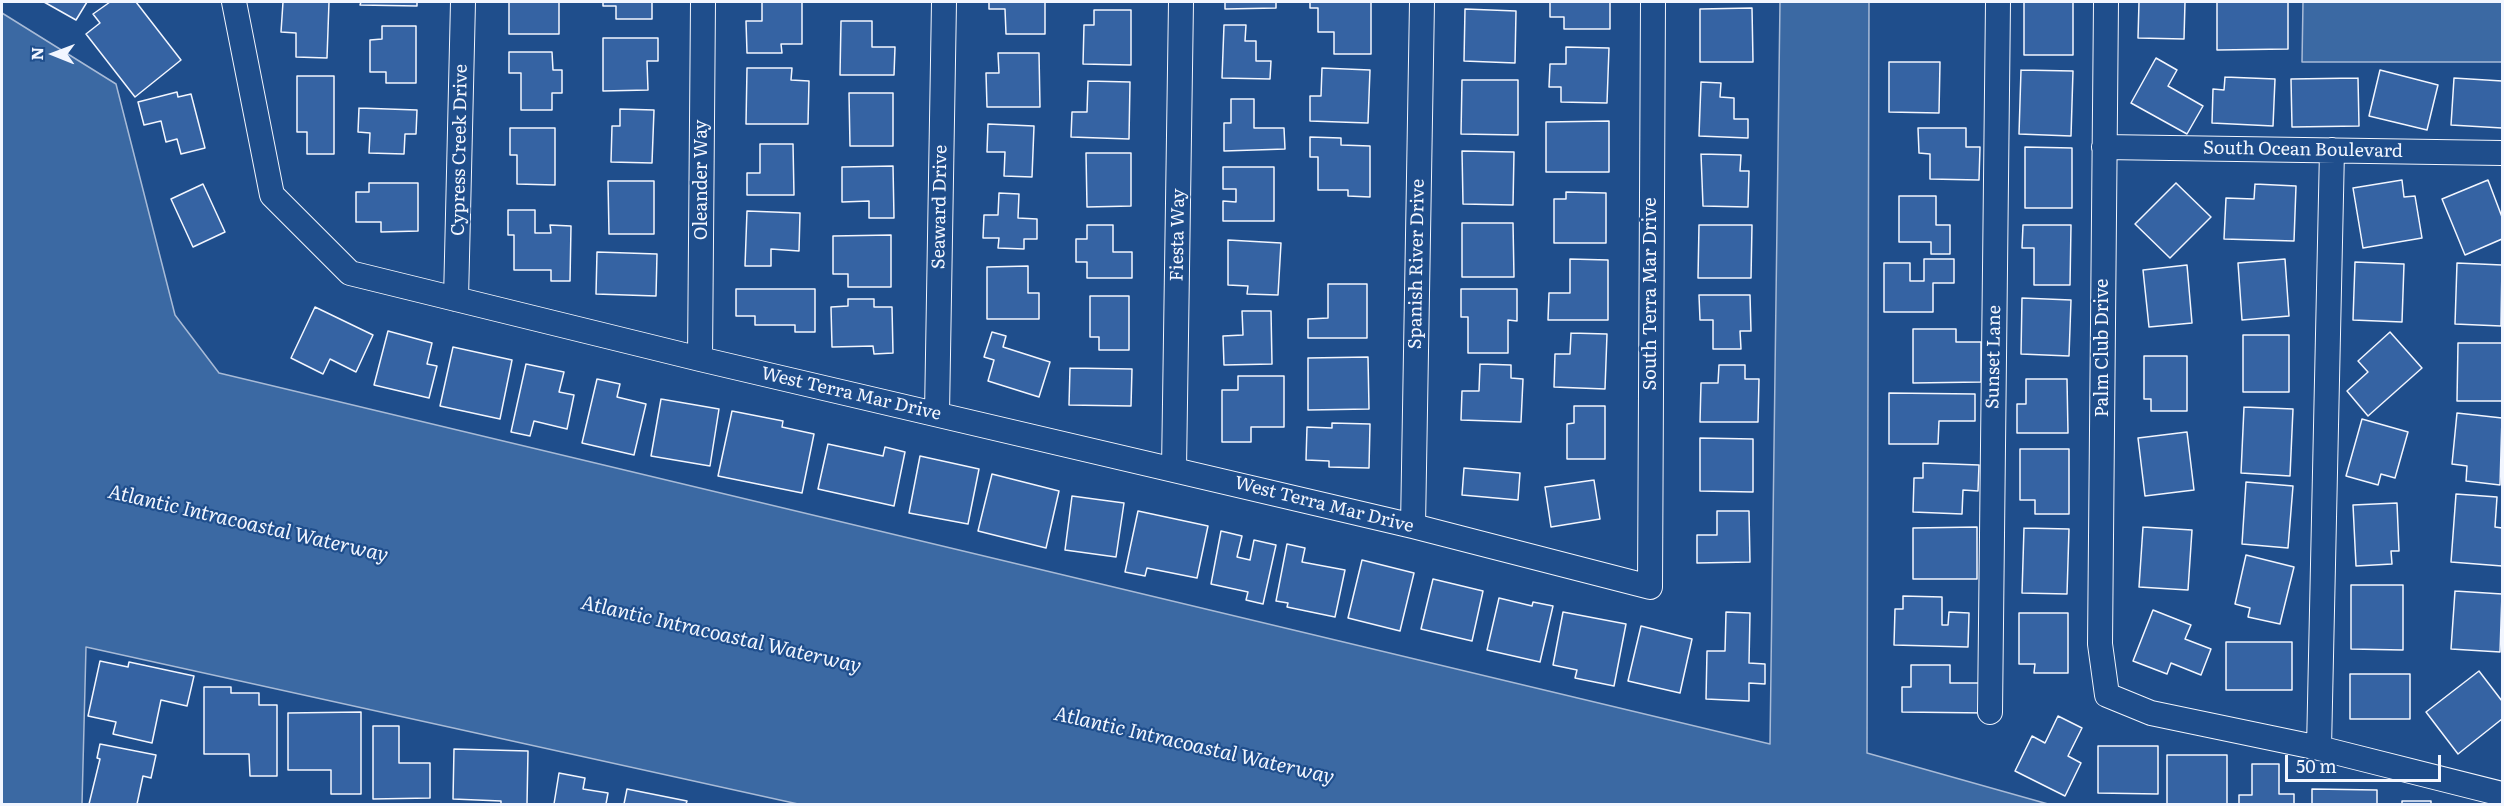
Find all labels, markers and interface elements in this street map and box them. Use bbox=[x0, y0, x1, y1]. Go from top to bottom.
north arrow bbox=[24, 24, 84, 84]
text: N bbox=[24, 47, 48, 61]
street label: Cypress Creek Drive bbox=[448, 64, 472, 236]
street label: Oleander Way bbox=[691, 120, 713, 240]
street label: South Ocean Boulevard bbox=[2203, 137, 2403, 163]
street label: Seaward Drive bbox=[928, 145, 952, 269]
street label: Spanish River Drive bbox=[1405, 179, 1429, 349]
street label: Fiesta Way bbox=[1166, 188, 1190, 282]
street label: South Terra Mar Drive bbox=[1640, 197, 1662, 391]
street label: Palm Club Drive bbox=[2092, 279, 2114, 417]
street label: Sunset Lane bbox=[1982, 305, 2006, 409]
street label: West Terra Mar Drive bbox=[759, 363, 943, 425]
street label: West Terra Mar Drive bbox=[1232, 472, 1416, 538]
water label: Atlantic Intracoastal Waterway bbox=[105, 480, 391, 568]
water label: Atlantic Intracoastal Waterway bbox=[578, 591, 864, 679]
water label: Atlantic Intracoastal Waterway bbox=[1051, 702, 1337, 790]
scale bar bbox=[2288, 743, 2444, 781]
text: 50 m bbox=[2296, 752, 2337, 779]

